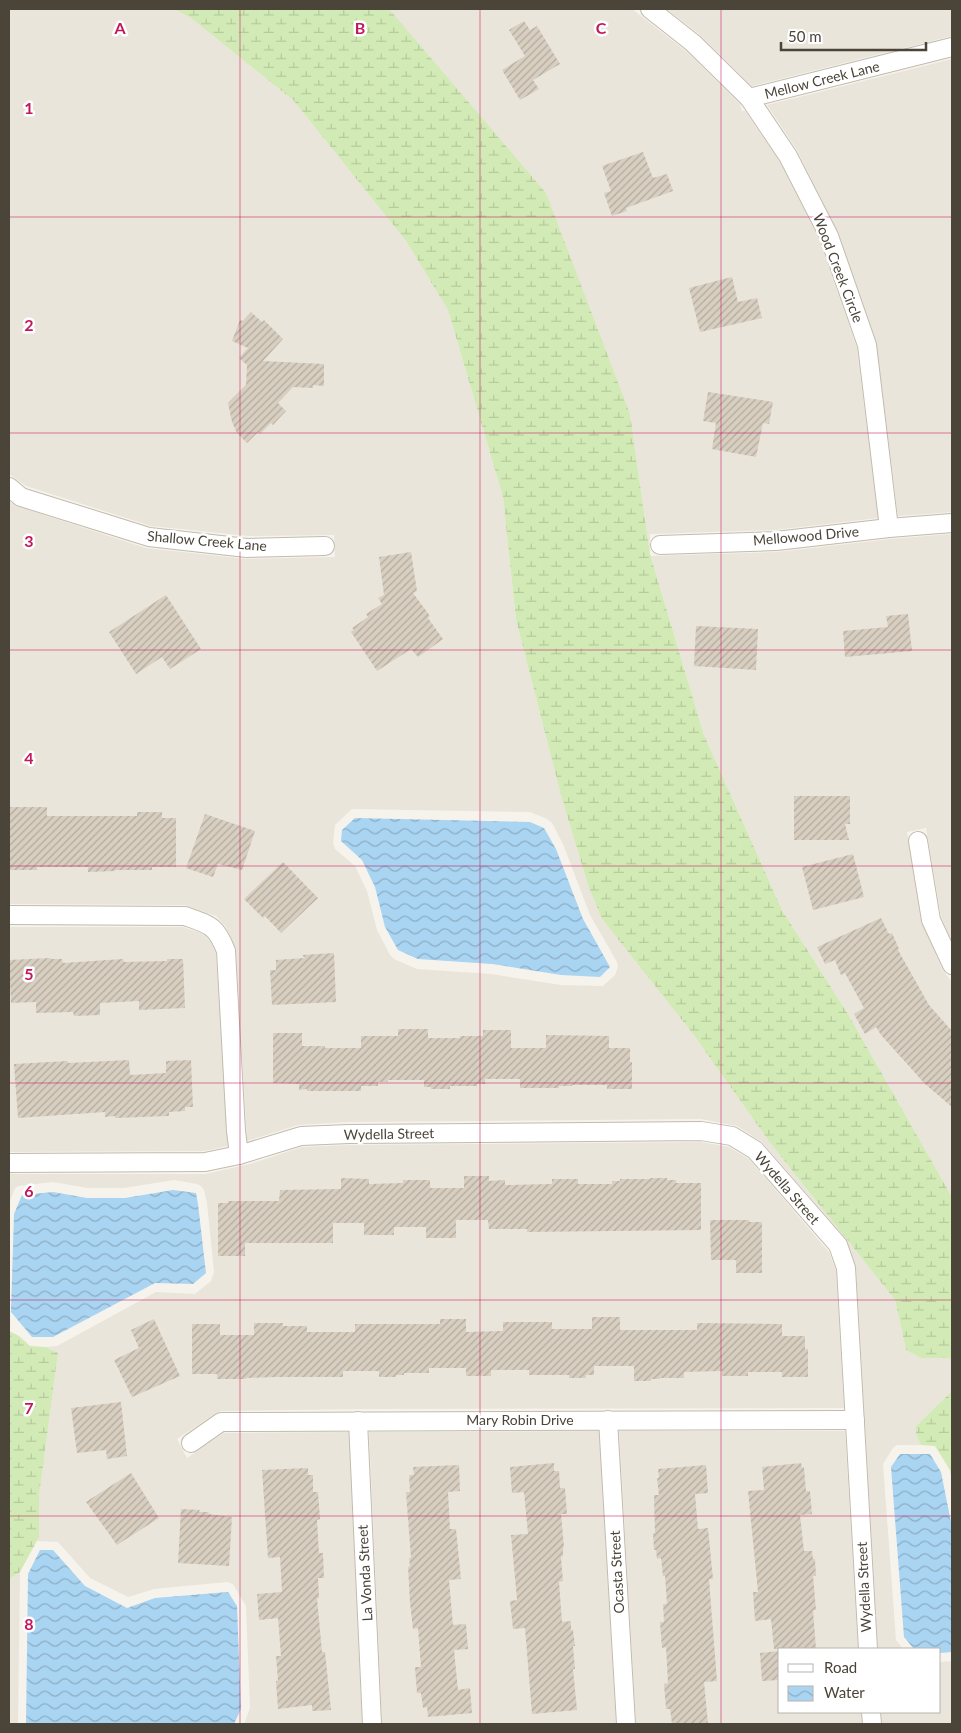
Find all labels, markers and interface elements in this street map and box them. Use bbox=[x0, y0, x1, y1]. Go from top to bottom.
text: A bbox=[113, 18, 126, 37]
text: B bbox=[355, 18, 365, 37]
text: C bbox=[596, 18, 607, 37]
scale bar bbox=[781, 20, 926, 52]
text: 50 m bbox=[788, 27, 822, 45]
street label: Mellow Creek Lane bbox=[763, 57, 881, 102]
text: 1 bbox=[24, 98, 34, 117]
street label: Wood Creek Circle bbox=[810, 211, 867, 325]
text: 2 bbox=[24, 315, 34, 334]
street label: Mellowood Drive bbox=[752, 522, 860, 549]
street label: Shallow Creek Lane bbox=[147, 527, 268, 554]
text: 3 bbox=[24, 531, 34, 550]
text: 4 bbox=[24, 748, 34, 767]
text: 5 bbox=[24, 964, 34, 983]
street label: Wydella Street bbox=[344, 1124, 434, 1143]
street label: Wydella Street bbox=[751, 1148, 823, 1227]
text: 6 bbox=[24, 1181, 34, 1200]
text: 7 bbox=[24, 1398, 34, 1417]
street label: Mary Robin Drive bbox=[466, 1411, 574, 1428]
street label: La Vonda Street bbox=[353, 1524, 376, 1622]
street label: Ocasta Street bbox=[606, 1530, 627, 1614]
street label: Wydella Street bbox=[853, 1541, 874, 1633]
text: 8 bbox=[24, 1614, 34, 1633]
legend bbox=[778, 1648, 941, 1713]
text: Road bbox=[824, 1658, 857, 1676]
text: Water bbox=[824, 1683, 865, 1701]

